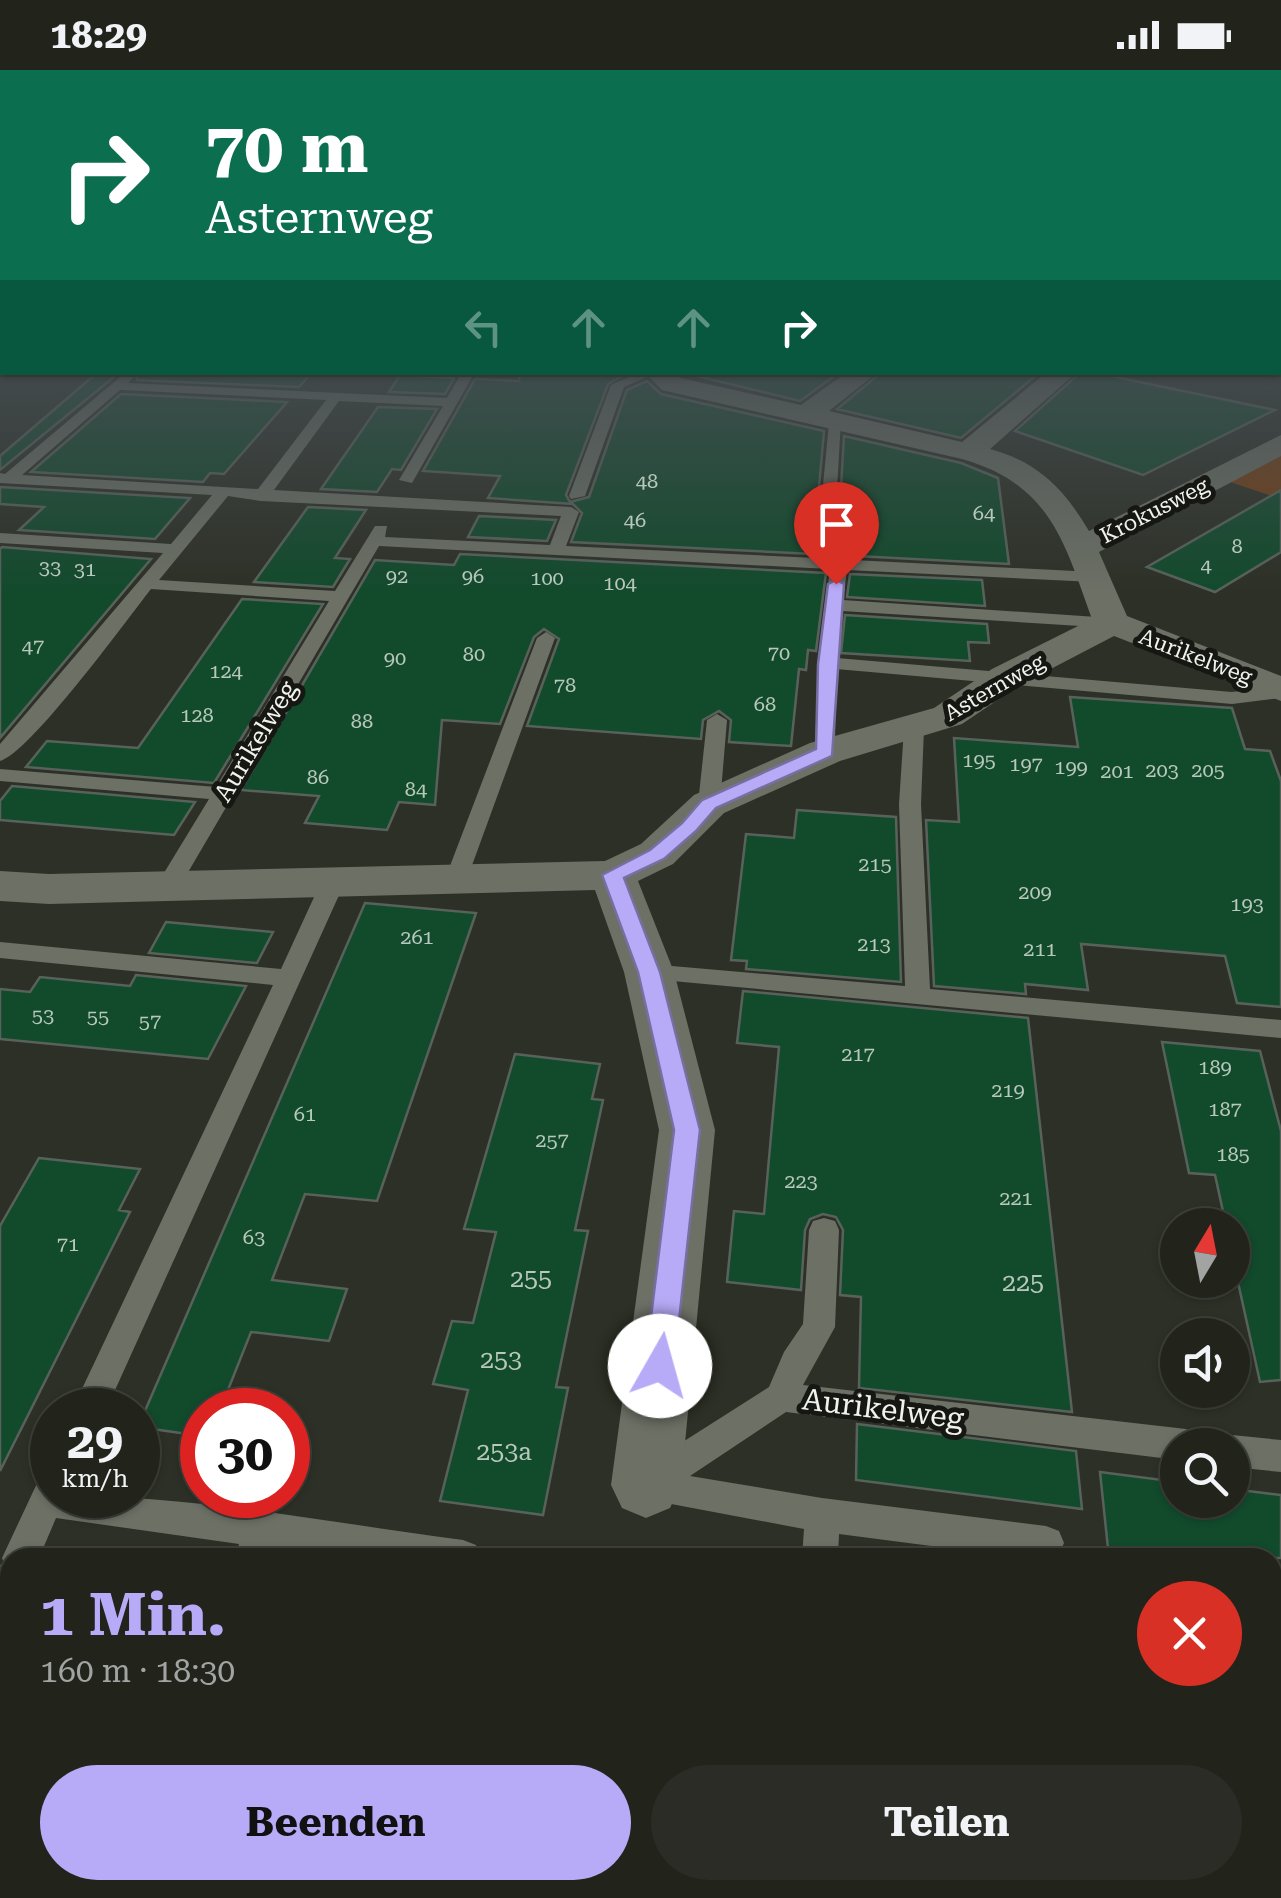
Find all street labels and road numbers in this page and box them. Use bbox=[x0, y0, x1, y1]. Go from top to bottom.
street label: Krokusweg bbox=[1096, 472, 1213, 548]
street label: Aurikelweg bbox=[1136, 623, 1256, 690]
street label: Asternweg bbox=[940, 649, 1049, 726]
street label: Aurikelweg bbox=[208, 675, 303, 807]
street label: Aurikelweg bbox=[800, 1381, 966, 1436]

